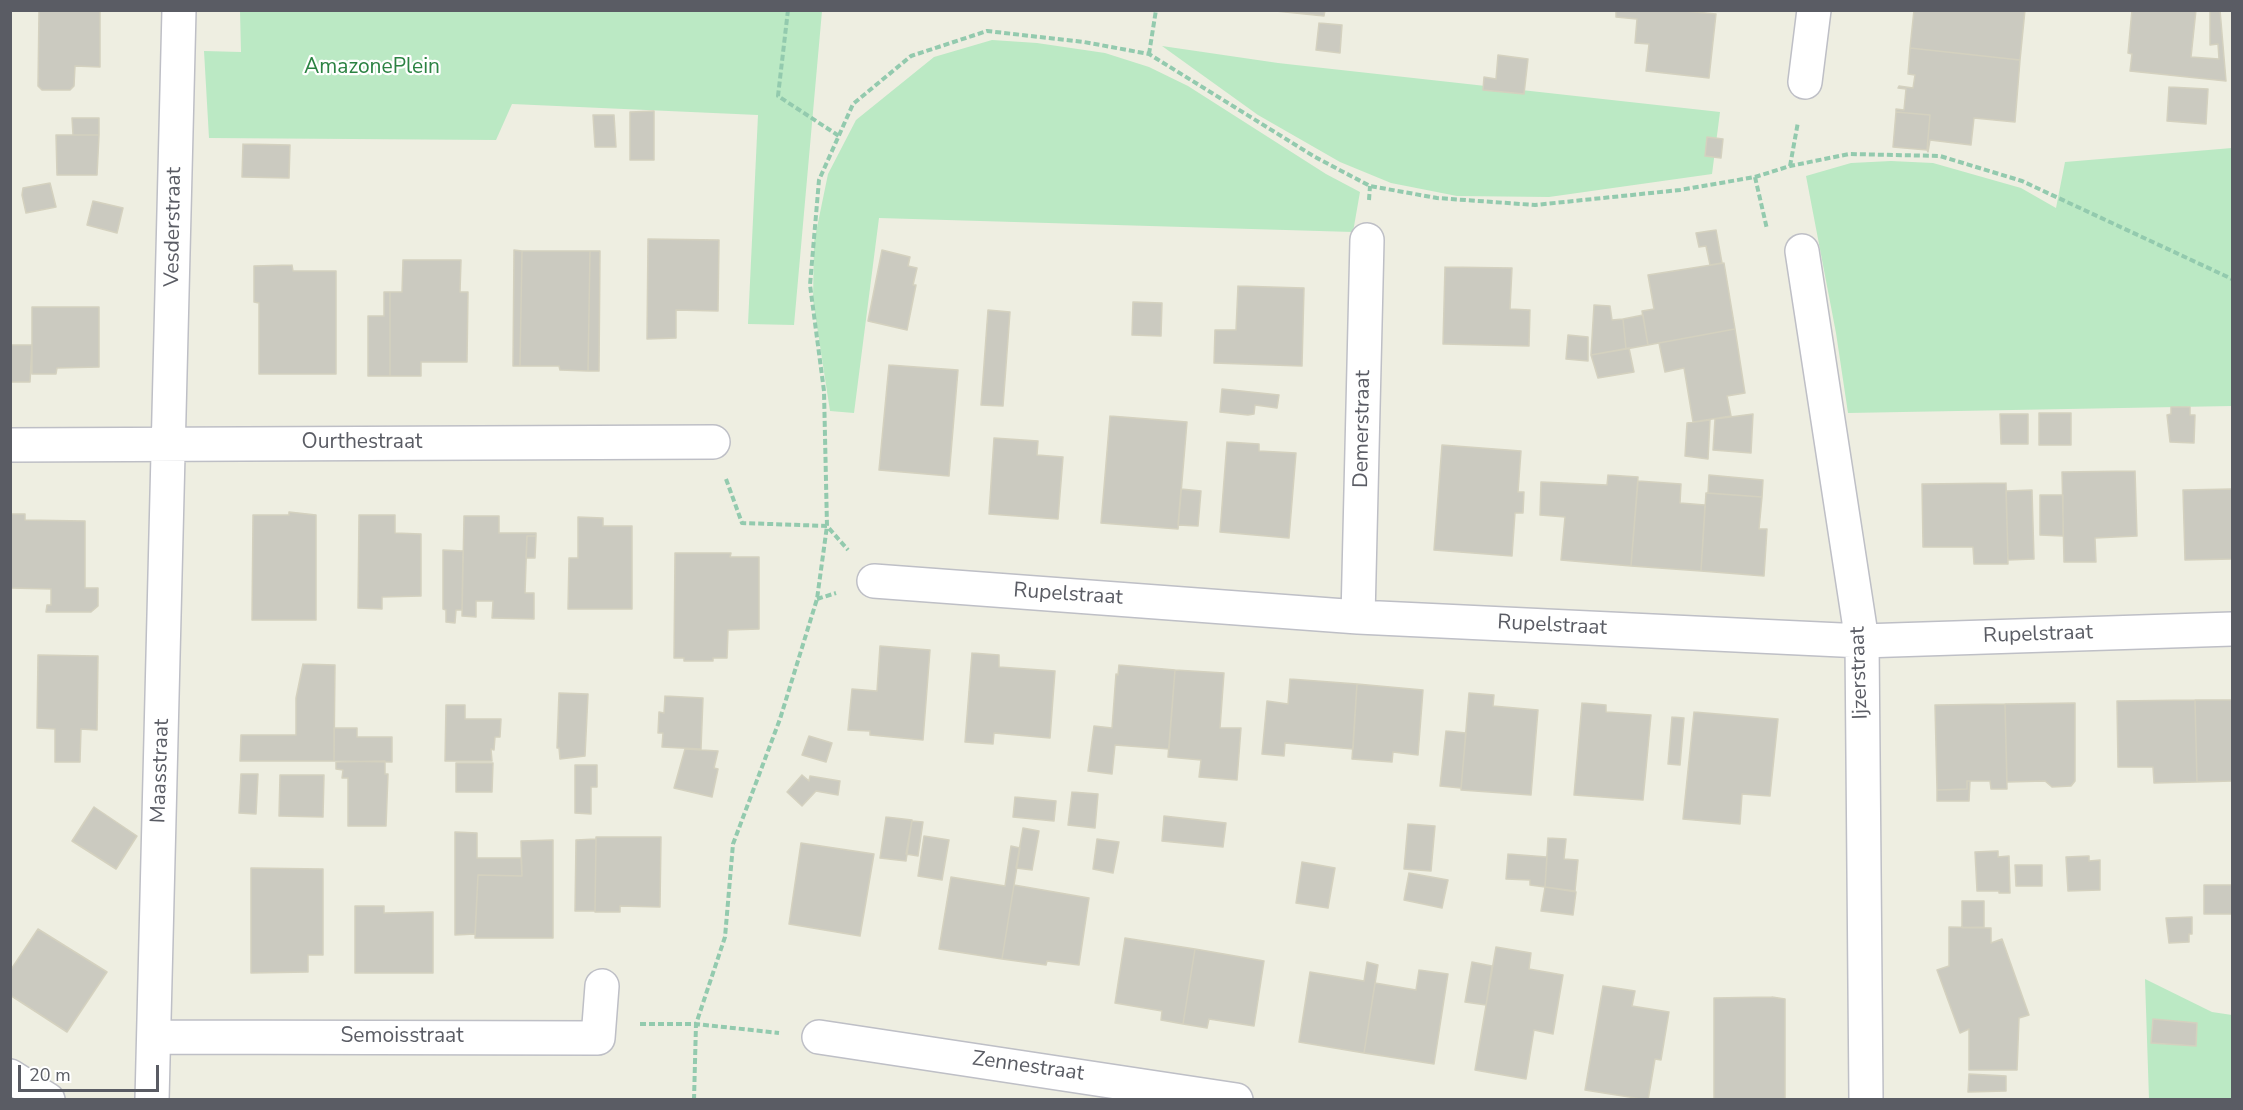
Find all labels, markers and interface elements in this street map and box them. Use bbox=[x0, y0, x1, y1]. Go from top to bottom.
park label: AmazonePlein bbox=[304, 55, 440, 81]
street label: Vesderstraat bbox=[160, 167, 188, 287]
street label: Demerstraat bbox=[1349, 370, 1377, 488]
street label: Ourthestraat bbox=[302, 430, 422, 456]
street label: Rupelstraat bbox=[1012, 579, 1124, 611]
street label: Rupelstraat bbox=[1497, 611, 1607, 641]
street label: Rupelstraat bbox=[1983, 620, 2093, 650]
street label: Ijzerstraat bbox=[1846, 626, 1874, 720]
street label: Maasstraat bbox=[147, 718, 175, 824]
street label: Semoisstraat bbox=[340, 1024, 464, 1050]
street label: Zennestraat bbox=[970, 1047, 1086, 1087]
scale bar bbox=[21, 1053, 162, 1091]
text: 20 m bbox=[29, 1063, 71, 1087]

